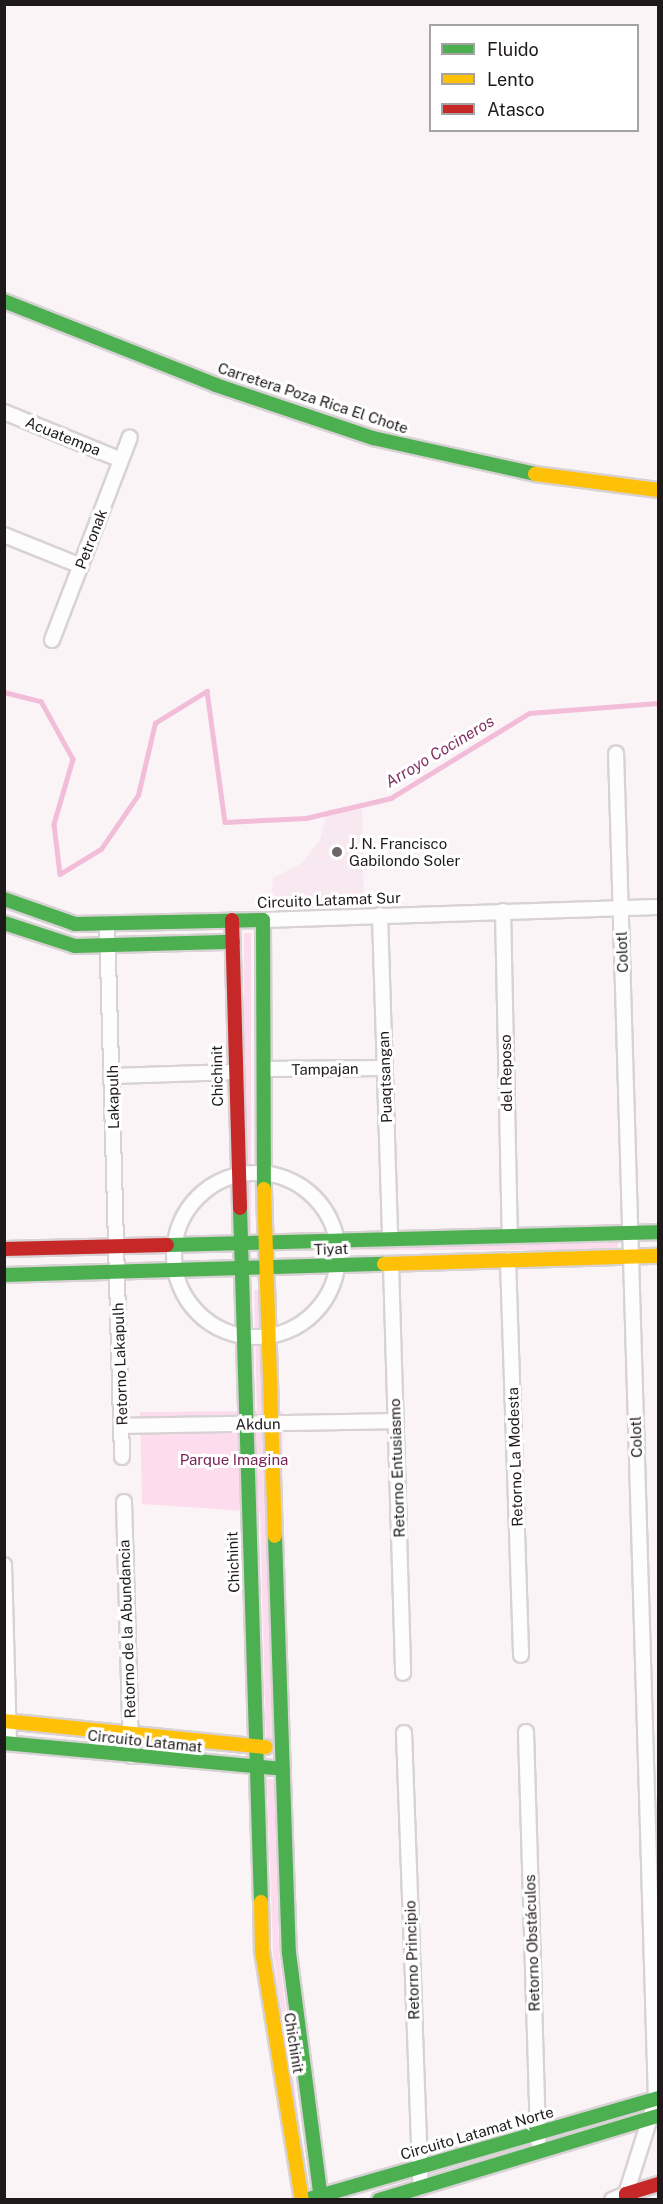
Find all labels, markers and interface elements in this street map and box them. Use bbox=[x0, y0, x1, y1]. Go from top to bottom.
legend bbox=[429, 24, 639, 132]
text: Fluido bbox=[487, 39, 539, 60]
text: Lento bbox=[487, 69, 534, 90]
text: Atasco bbox=[487, 99, 545, 120]
street label: Carretera Poza Rica El Chote bbox=[215, 359, 411, 437]
street label: Acuatempa bbox=[23, 413, 103, 459]
street label: Petronak bbox=[71, 506, 111, 572]
water label: Arroyo Cocineros bbox=[382, 712, 498, 792]
place label: J. N. Francisco Gabilondo Soler bbox=[349, 834, 460, 869]
marker: J. N. Francisco Gabilondo Soler bbox=[330, 845, 344, 859]
street label: Circuito Latamat Sur bbox=[257, 888, 401, 912]
street label: Colotl bbox=[612, 931, 632, 973]
street label: Puaqtsangan bbox=[374, 1031, 396, 1123]
street label: del Reposo bbox=[496, 1034, 516, 1112]
street label: Chichinit bbox=[207, 1045, 227, 1107]
street label: Tampajan bbox=[291, 1059, 359, 1079]
street label: Lakapulh bbox=[103, 1065, 123, 1129]
street label: Tiyat bbox=[314, 1239, 348, 1259]
street label: Retorno Lakapulh bbox=[109, 1302, 131, 1426]
street label: Retorno La Modesta bbox=[504, 1387, 526, 1527]
street label: Retorno Entusiasmo bbox=[386, 1398, 408, 1538]
street label: Akdun bbox=[235, 1415, 281, 1433]
street label: Colotl bbox=[626, 1416, 646, 1458]
park label: Parque Imagina bbox=[180, 1451, 288, 1469]
street label: Chichinit bbox=[223, 1531, 243, 1593]
street label: Retorno de la Abundancia bbox=[115, 1539, 139, 1719]
street label: Circuito Latamat bbox=[87, 1726, 203, 1756]
street label: Retorno Obstáculos bbox=[521, 1874, 543, 2012]
street label: Retorno Principio bbox=[401, 1900, 423, 2020]
street label: Chichinit bbox=[280, 2011, 308, 2075]
street label: Circuito Latamat Norte bbox=[398, 2102, 556, 2164]

